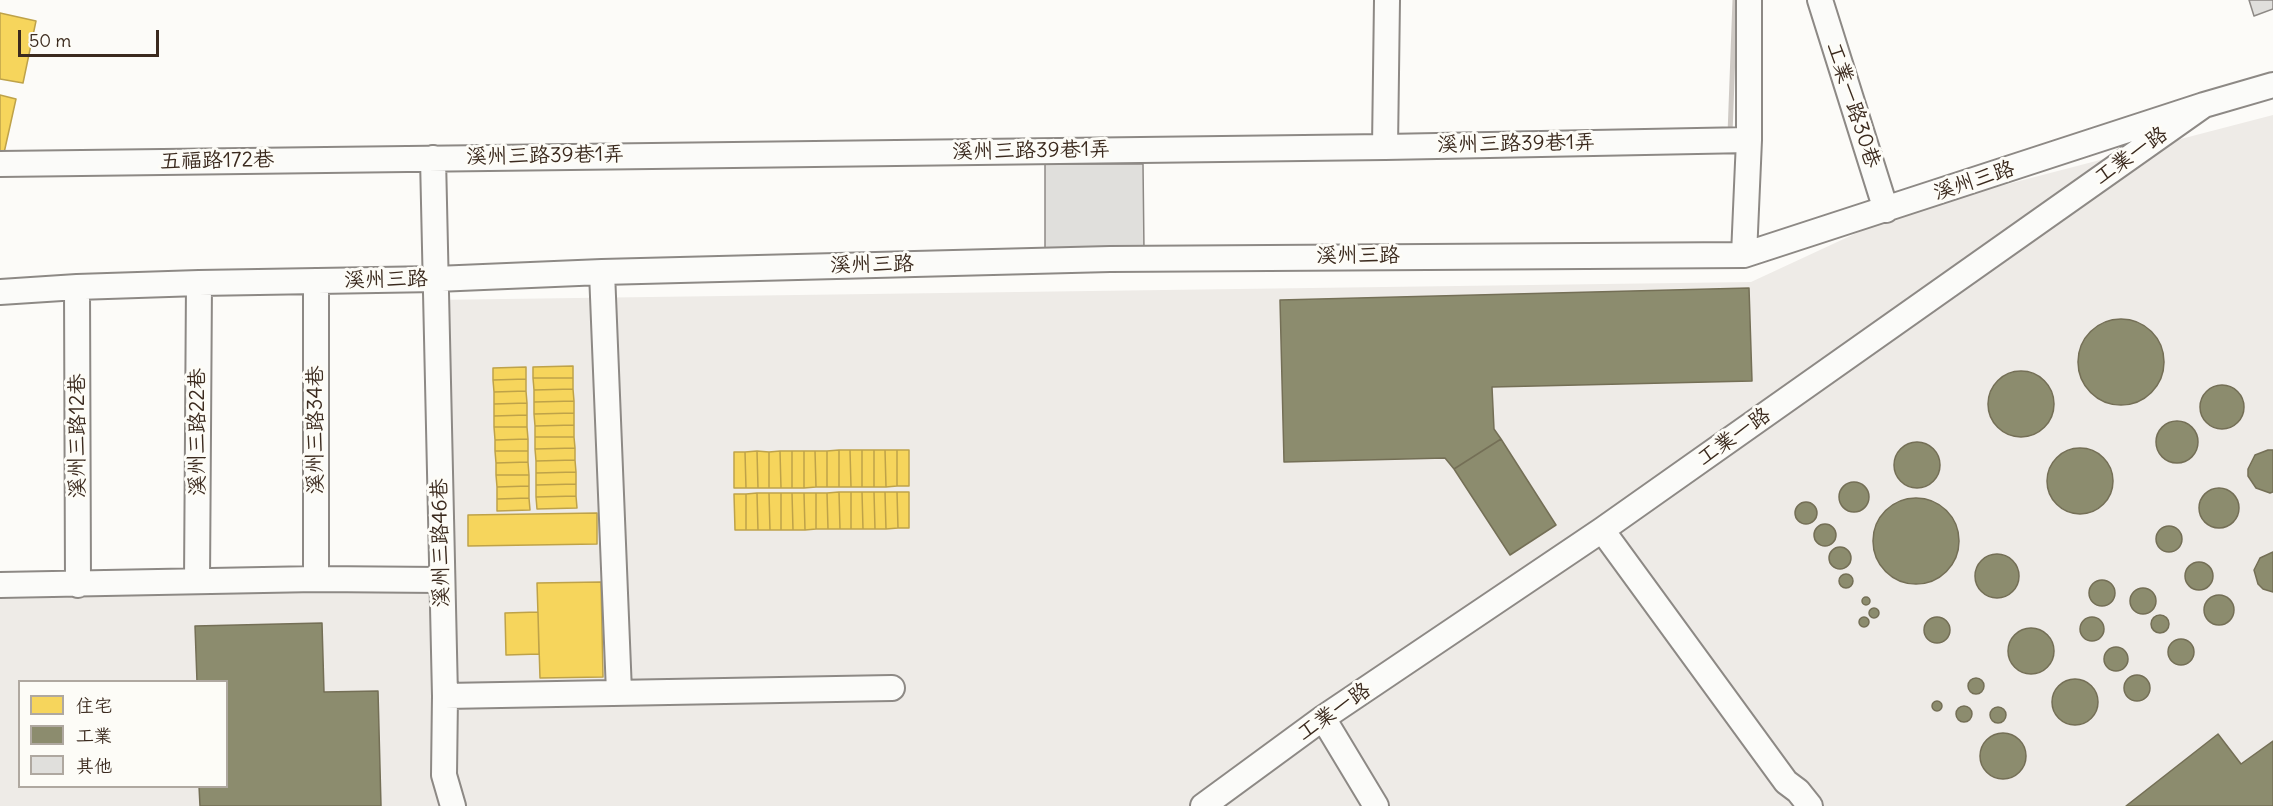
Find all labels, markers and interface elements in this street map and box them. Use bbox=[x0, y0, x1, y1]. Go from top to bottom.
scale bar bbox=[21, 18, 162, 56]
text: 50 m bbox=[29, 29, 71, 52]
street label: 工業一路30巷 bbox=[1821, 39, 1885, 171]
street label: 工業一路 bbox=[2089, 122, 2173, 190]
street label: 溪州三路39巷1弄 bbox=[1437, 130, 1595, 158]
street label: 溪州三路39巷1弄 bbox=[952, 137, 1110, 165]
street label: 溪州三路39巷1弄 bbox=[466, 142, 624, 170]
street label: 五福路172巷 bbox=[160, 147, 274, 175]
street label: 溪州三路 bbox=[1930, 156, 2018, 206]
street label: 溪州三路 bbox=[1316, 243, 1400, 269]
street label: 溪州三路 bbox=[830, 252, 914, 278]
street label: 溪州三路 bbox=[344, 267, 428, 293]
street label: 溪州三路34巷 bbox=[303, 365, 329, 495]
street label: 溪州三路22巷 bbox=[185, 368, 211, 496]
street label: 溪州三路12巷 bbox=[65, 374, 91, 498]
street label: 工業一路 bbox=[1692, 403, 1776, 471]
street label: 溪州三路46巷 bbox=[427, 478, 455, 608]
street label: 工業一路 bbox=[1292, 678, 1376, 746]
legend bbox=[18, 680, 228, 788]
text: 住宅 bbox=[76, 694, 112, 717]
text: 工業 bbox=[76, 724, 112, 747]
text: 其他 bbox=[76, 754, 112, 777]

